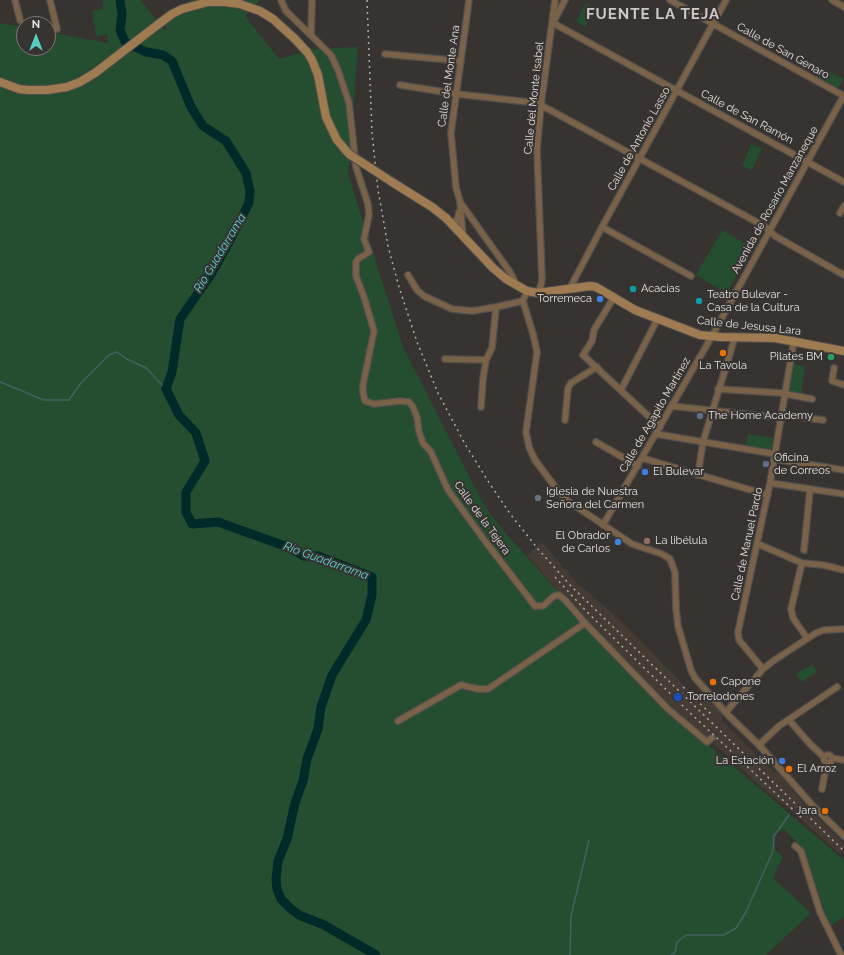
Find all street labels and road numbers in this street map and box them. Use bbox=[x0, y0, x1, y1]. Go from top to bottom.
street label: Calle de San Genaro bbox=[734, 20, 832, 82]
street label: Calle del Monte Ana bbox=[435, 24, 463, 128]
street label: Calle del Monte Isabel bbox=[522, 41, 546, 155]
street label: Calle de Antonio Lasso bbox=[605, 85, 673, 193]
street label: Calle de San Ramón bbox=[698, 87, 796, 147]
street label: Avenida de Rosario Manzaneque bbox=[729, 124, 821, 276]
street label: Calle de Jesusa Lara bbox=[696, 314, 802, 338]
street label: Calle de Agapito Martínez bbox=[617, 355, 693, 475]
street label: Calle de la Tejera bbox=[451, 479, 513, 557]
street label: Calle de Manuel Pardo bbox=[729, 486, 765, 602]

